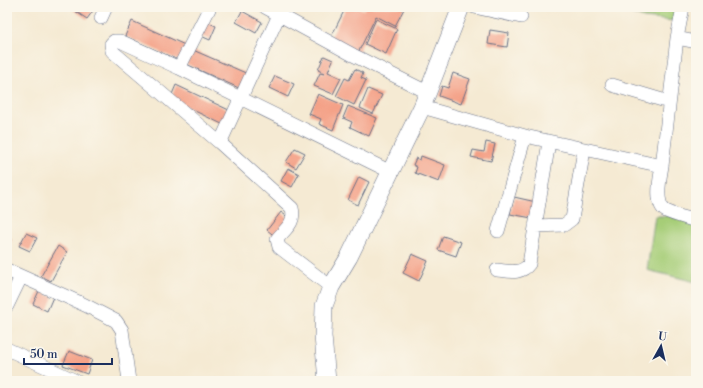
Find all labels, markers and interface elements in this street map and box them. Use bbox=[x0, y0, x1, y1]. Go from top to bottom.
north arrow bbox=[641, 326, 681, 366]
text: U bbox=[657, 330, 668, 345]
scale bar bbox=[24, 340, 112, 366]
text: 50 m bbox=[30, 347, 58, 362]

